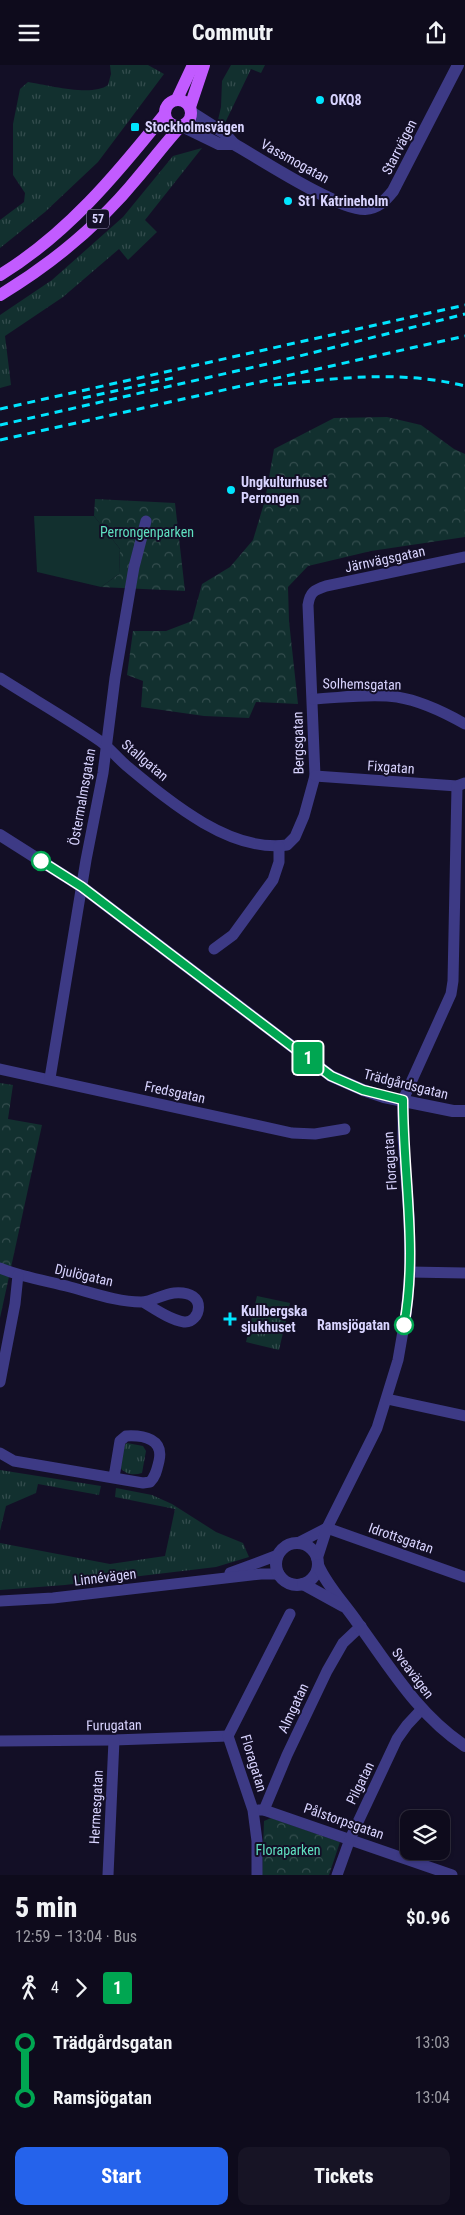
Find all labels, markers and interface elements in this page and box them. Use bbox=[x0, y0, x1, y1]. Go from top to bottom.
icon: menu bbox=[15, 19, 43, 47]
icon: share bbox=[422, 19, 450, 47]
text: Commutr bbox=[192, 20, 273, 45]
place label: OKQ8 bbox=[330, 92, 362, 108]
marker: OKQ8 bbox=[314, 94, 326, 106]
street label: Starrvägen bbox=[378, 117, 420, 177]
place label: Stockholmsvägen bbox=[145, 119, 244, 135]
marker: Stockholmsvägen bbox=[129, 121, 141, 133]
street label: Vassmogatan bbox=[258, 136, 332, 186]
place label: St1 Katrineholm bbox=[298, 193, 388, 209]
marker: St1 Katrineholm bbox=[282, 195, 294, 207]
road number: 57 bbox=[87, 209, 109, 229]
place label: Ungkulturhuset Perrongen bbox=[241, 474, 327, 506]
marker: Ungkulturhuset Perrongen bbox=[225, 484, 237, 496]
park label: Perrongenparken bbox=[100, 524, 194, 540]
street label: Järnvägsgatan bbox=[343, 543, 427, 575]
street label: Solhemsgatan bbox=[322, 675, 402, 693]
street label: Bergsgatan bbox=[289, 711, 307, 775]
street label: Stallgatan bbox=[118, 736, 172, 784]
street label: Östermalmsgatan bbox=[66, 747, 98, 847]
street label: Fixgatan bbox=[367, 757, 415, 777]
unlabelled marker bbox=[31, 851, 51, 871]
line badge: 1 bbox=[292, 1042, 324, 1074]
text: 1 bbox=[303, 1047, 313, 1068]
street label: Trädgårdsgatan bbox=[362, 1066, 450, 1102]
street label: Fredsgatan bbox=[143, 1078, 207, 1106]
street label: Floragatan bbox=[380, 1131, 400, 1191]
street label: Djulögatan bbox=[53, 1261, 115, 1289]
place label: Kullbergska sjukhuset bbox=[241, 1303, 308, 1335]
marker: Kullbergska sjukhuset bbox=[223, 1312, 237, 1326]
marker: Ramsjögatan bbox=[394, 1315, 414, 1335]
place label: Ramsjögatan bbox=[317, 1317, 390, 1333]
street label: Idrottsgatan bbox=[366, 1519, 436, 1557]
street label: Linnévägen bbox=[73, 1565, 137, 1589]
street label: Sveavägen bbox=[389, 1645, 437, 1701]
street label: Almgatan bbox=[275, 1681, 311, 1735]
street label: Furugatan bbox=[86, 1717, 142, 1733]
street label: Floragatan bbox=[238, 1732, 270, 1794]
street label: Pilgatan bbox=[343, 1759, 377, 1807]
street label: Hermesgatan bbox=[86, 1770, 106, 1844]
street label: Pålstorpsgatan bbox=[302, 1800, 386, 1842]
map controls bbox=[400, 1810, 450, 1860]
button: layers bbox=[400, 1810, 450, 1860]
park label: Floraparken bbox=[255, 1842, 321, 1858]
text: 5 min bbox=[15, 1891, 77, 1924]
text: $0.96 bbox=[406, 1906, 450, 1929]
text: 12:59 – 13:04 · Bus bbox=[15, 1927, 137, 1946]
icon: walk bbox=[15, 1974, 43, 2002]
icon: forward bbox=[67, 1974, 95, 2002]
text: 1 bbox=[113, 1977, 122, 1998]
text: 4 bbox=[51, 1978, 59, 1997]
text: Trädgårdsgatan bbox=[53, 2031, 172, 2054]
text: 13:03 bbox=[415, 2033, 450, 2052]
text: Ramsjögatan bbox=[53, 2086, 152, 2109]
text: 13:04 bbox=[415, 2088, 450, 2107]
button: Start bbox=[15, 2147, 228, 2205]
button: Tickets bbox=[238, 2147, 450, 2205]

